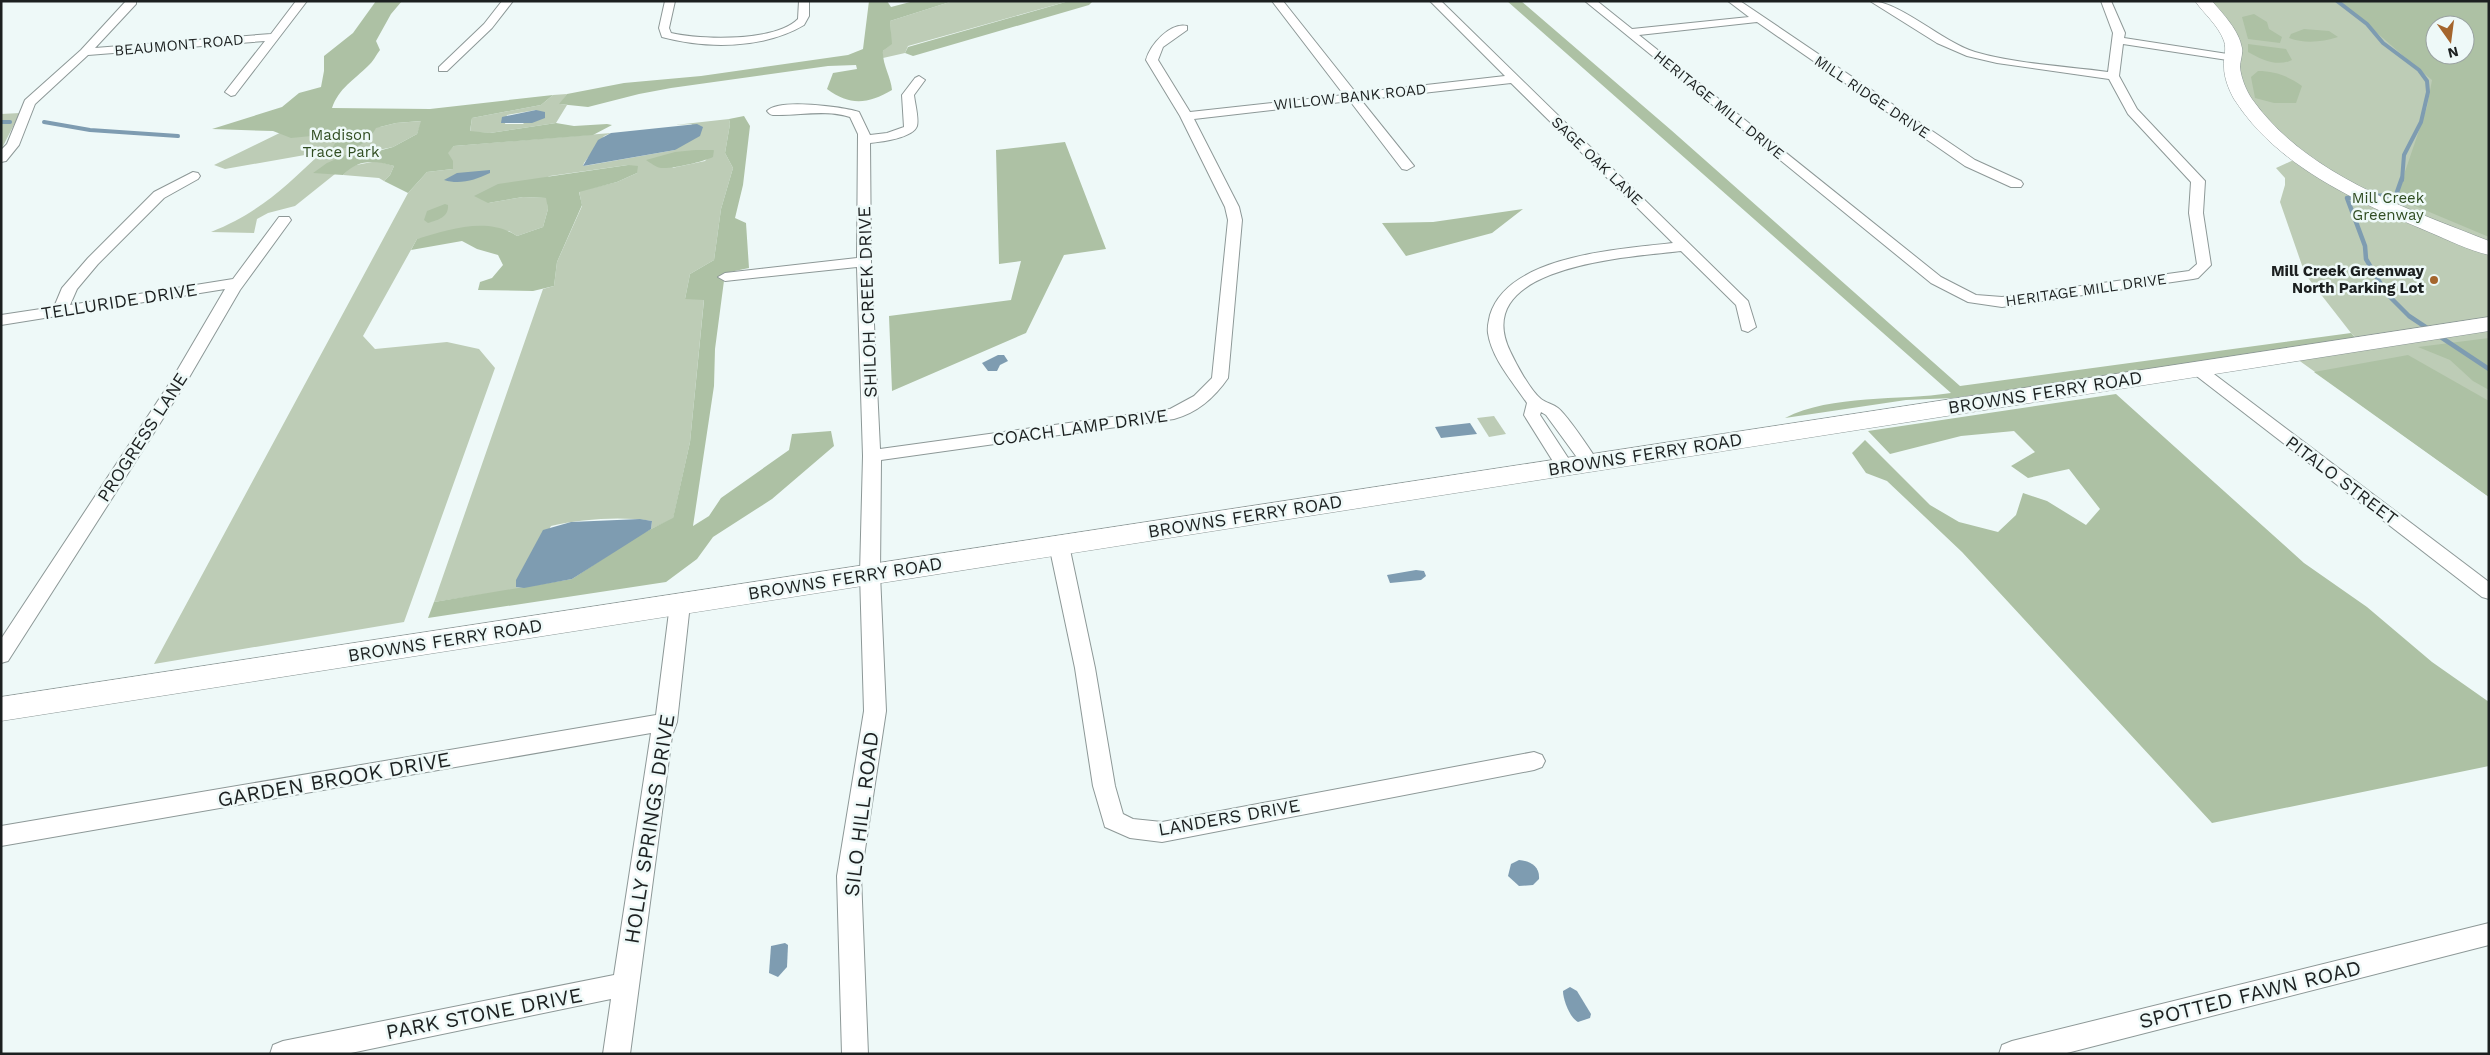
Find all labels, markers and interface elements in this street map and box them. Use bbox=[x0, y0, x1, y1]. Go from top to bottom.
north arrow bbox=[2425, 15, 2475, 65]
street label: BEAUMONT ROAD bbox=[114, 30, 244, 60]
text: N bbox=[2446, 44, 2460, 62]
street label: HERITAGE MILL DRIVE bbox=[1650, 47, 1788, 163]
street label: MILL RIDGE DRIVE bbox=[1811, 52, 1933, 142]
street label: WILLOW BANK ROAD bbox=[1273, 80, 1427, 114]
street label: SAGE OAK LANE bbox=[1548, 113, 1646, 209]
park label: Madison Trace Park bbox=[303, 126, 380, 161]
park label: Mill Creek Greenway bbox=[2352, 189, 2425, 224]
street label: SHILOH CREEK DRIVE bbox=[853, 206, 881, 398]
place label: Mill Creek Greenway North Parking Lot bbox=[2271, 262, 2425, 297]
street label: HERITAGE MILL DRIVE bbox=[2004, 270, 2168, 310]
marker: Mill Creek Greenway North Parking Lot bbox=[2428, 274, 2440, 286]
street label: TELLURIDE DRIVE bbox=[39, 278, 199, 324]
street label: BROWNS FERRY ROAD bbox=[1946, 366, 2144, 418]
street label: PROGRESS LANE bbox=[93, 369, 191, 505]
street label: COACH LAMP DRIVE bbox=[991, 404, 1169, 450]
street label: BROWNS FERRY ROAD bbox=[1546, 428, 1744, 480]
street label: PITALO STREET bbox=[2282, 431, 2402, 529]
street label: BROWNS FERRY ROAD bbox=[1146, 490, 1344, 542]
street label: BROWNS FERRY ROAD bbox=[746, 552, 944, 604]
street label: BROWNS FERRY ROAD bbox=[346, 614, 544, 666]
street label: HOLLY SPRINGS DRIVE bbox=[618, 712, 680, 946]
street label: SILO HILL ROAD bbox=[838, 730, 884, 898]
street label: GARDEN BROOK DRIVE bbox=[216, 746, 452, 812]
street label: LANDERS DRIVE bbox=[1157, 794, 1301, 840]
street label: SPOTTED FAWN ROAD bbox=[2136, 954, 2364, 1034]
street label: PARK STONE DRIVE bbox=[384, 982, 584, 1044]

